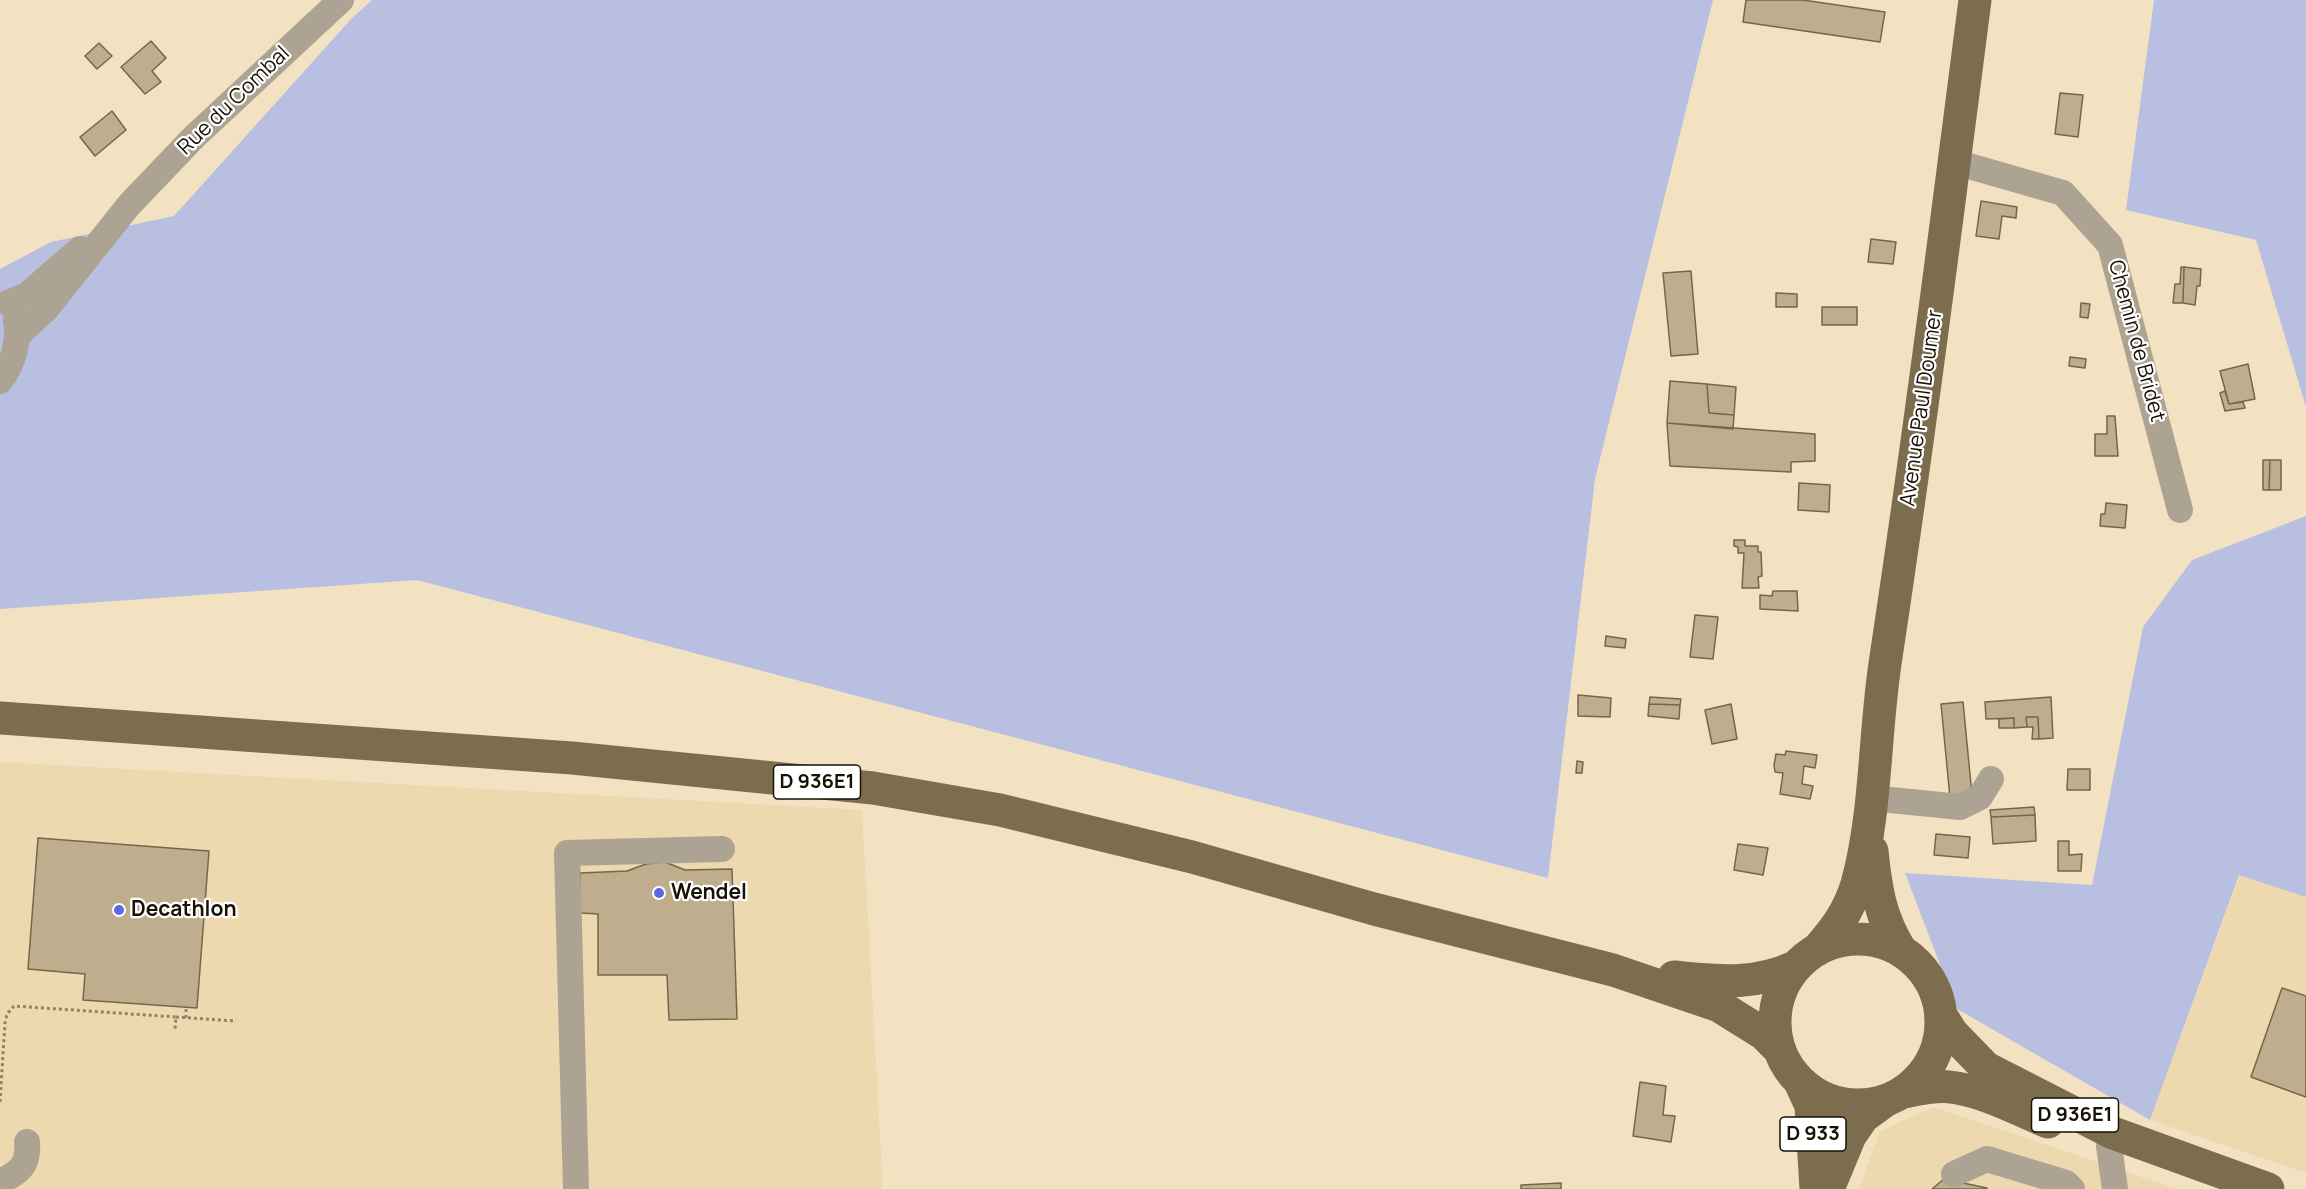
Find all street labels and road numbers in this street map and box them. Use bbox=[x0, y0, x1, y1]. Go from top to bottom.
street label: Rue du Combal bbox=[173, 41, 295, 161]
street label: Chemin de Bridet bbox=[2102, 257, 2170, 425]
street label: Avenue Paul Doumer bbox=[1896, 308, 1948, 508]
road number: D 936E1 bbox=[774, 765, 860, 799]
road number: D 936E1 bbox=[2032, 1098, 2118, 1132]
road number: D 933 bbox=[1780, 1117, 1846, 1151]

